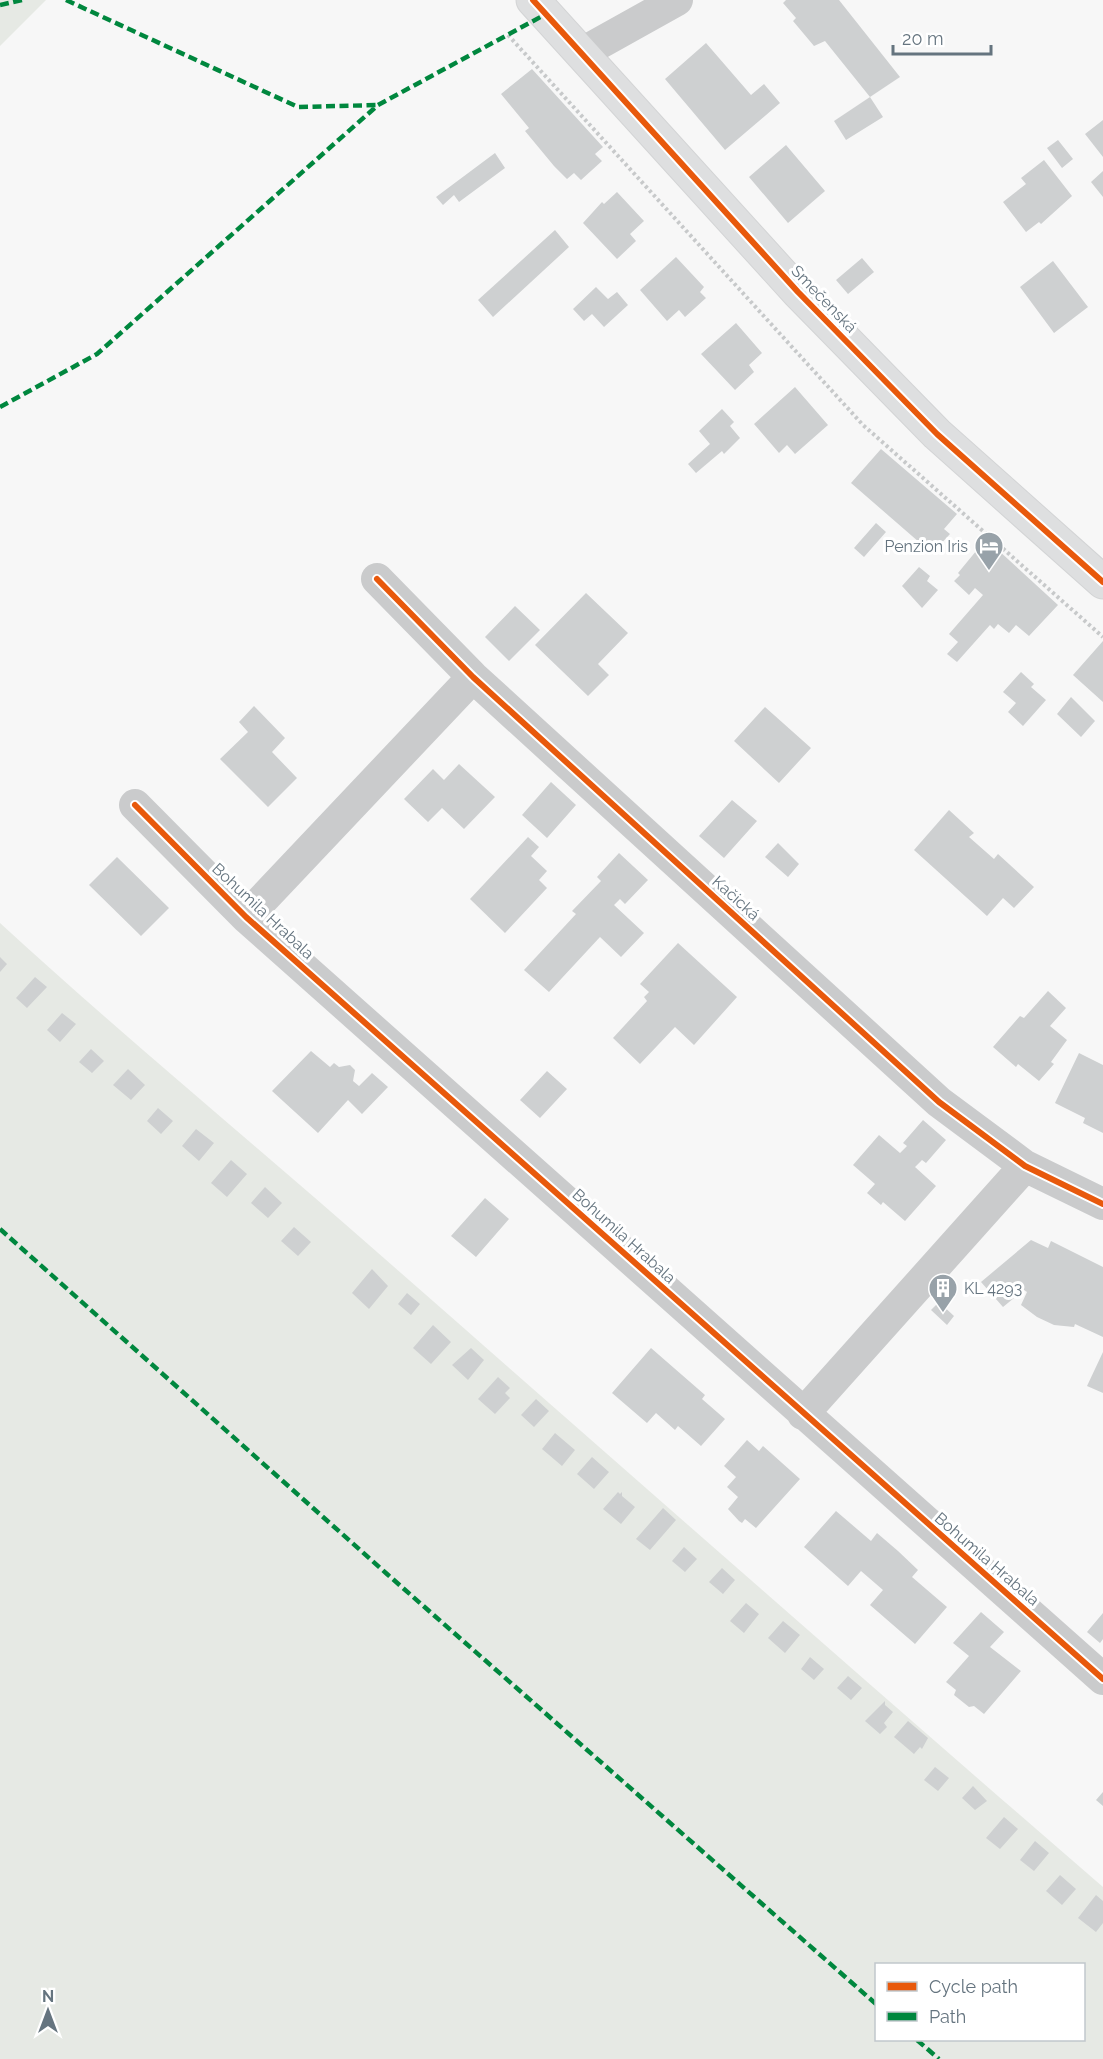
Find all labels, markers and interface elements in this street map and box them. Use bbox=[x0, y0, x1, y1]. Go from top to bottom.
scale bar bbox=[893, 18, 990, 56]
text: 20 m bbox=[902, 28, 944, 49]
street label: Smečenská bbox=[787, 261, 861, 337]
hotel icon: Penzion Iris bbox=[973, 530, 1005, 572]
place label: Penzion Iris bbox=[884, 537, 968, 556]
street label: Bohumila Hrabala bbox=[208, 859, 318, 963]
street label: Kačická bbox=[708, 872, 764, 924]
street label: Bohumila Hrabala bbox=[569, 1185, 679, 1287]
building icon: KL 4293 bbox=[927, 1272, 959, 1314]
place label: KL 4293 bbox=[964, 1279, 1022, 1298]
street label: Bohumila Hrabala bbox=[931, 1508, 1043, 1610]
legend bbox=[875, 1963, 1085, 2041]
text: Cycle path bbox=[929, 1976, 1018, 1997]
north arrow bbox=[18, 1981, 78, 2041]
text: N bbox=[42, 1987, 54, 2006]
text: Path bbox=[929, 2006, 966, 2027]

